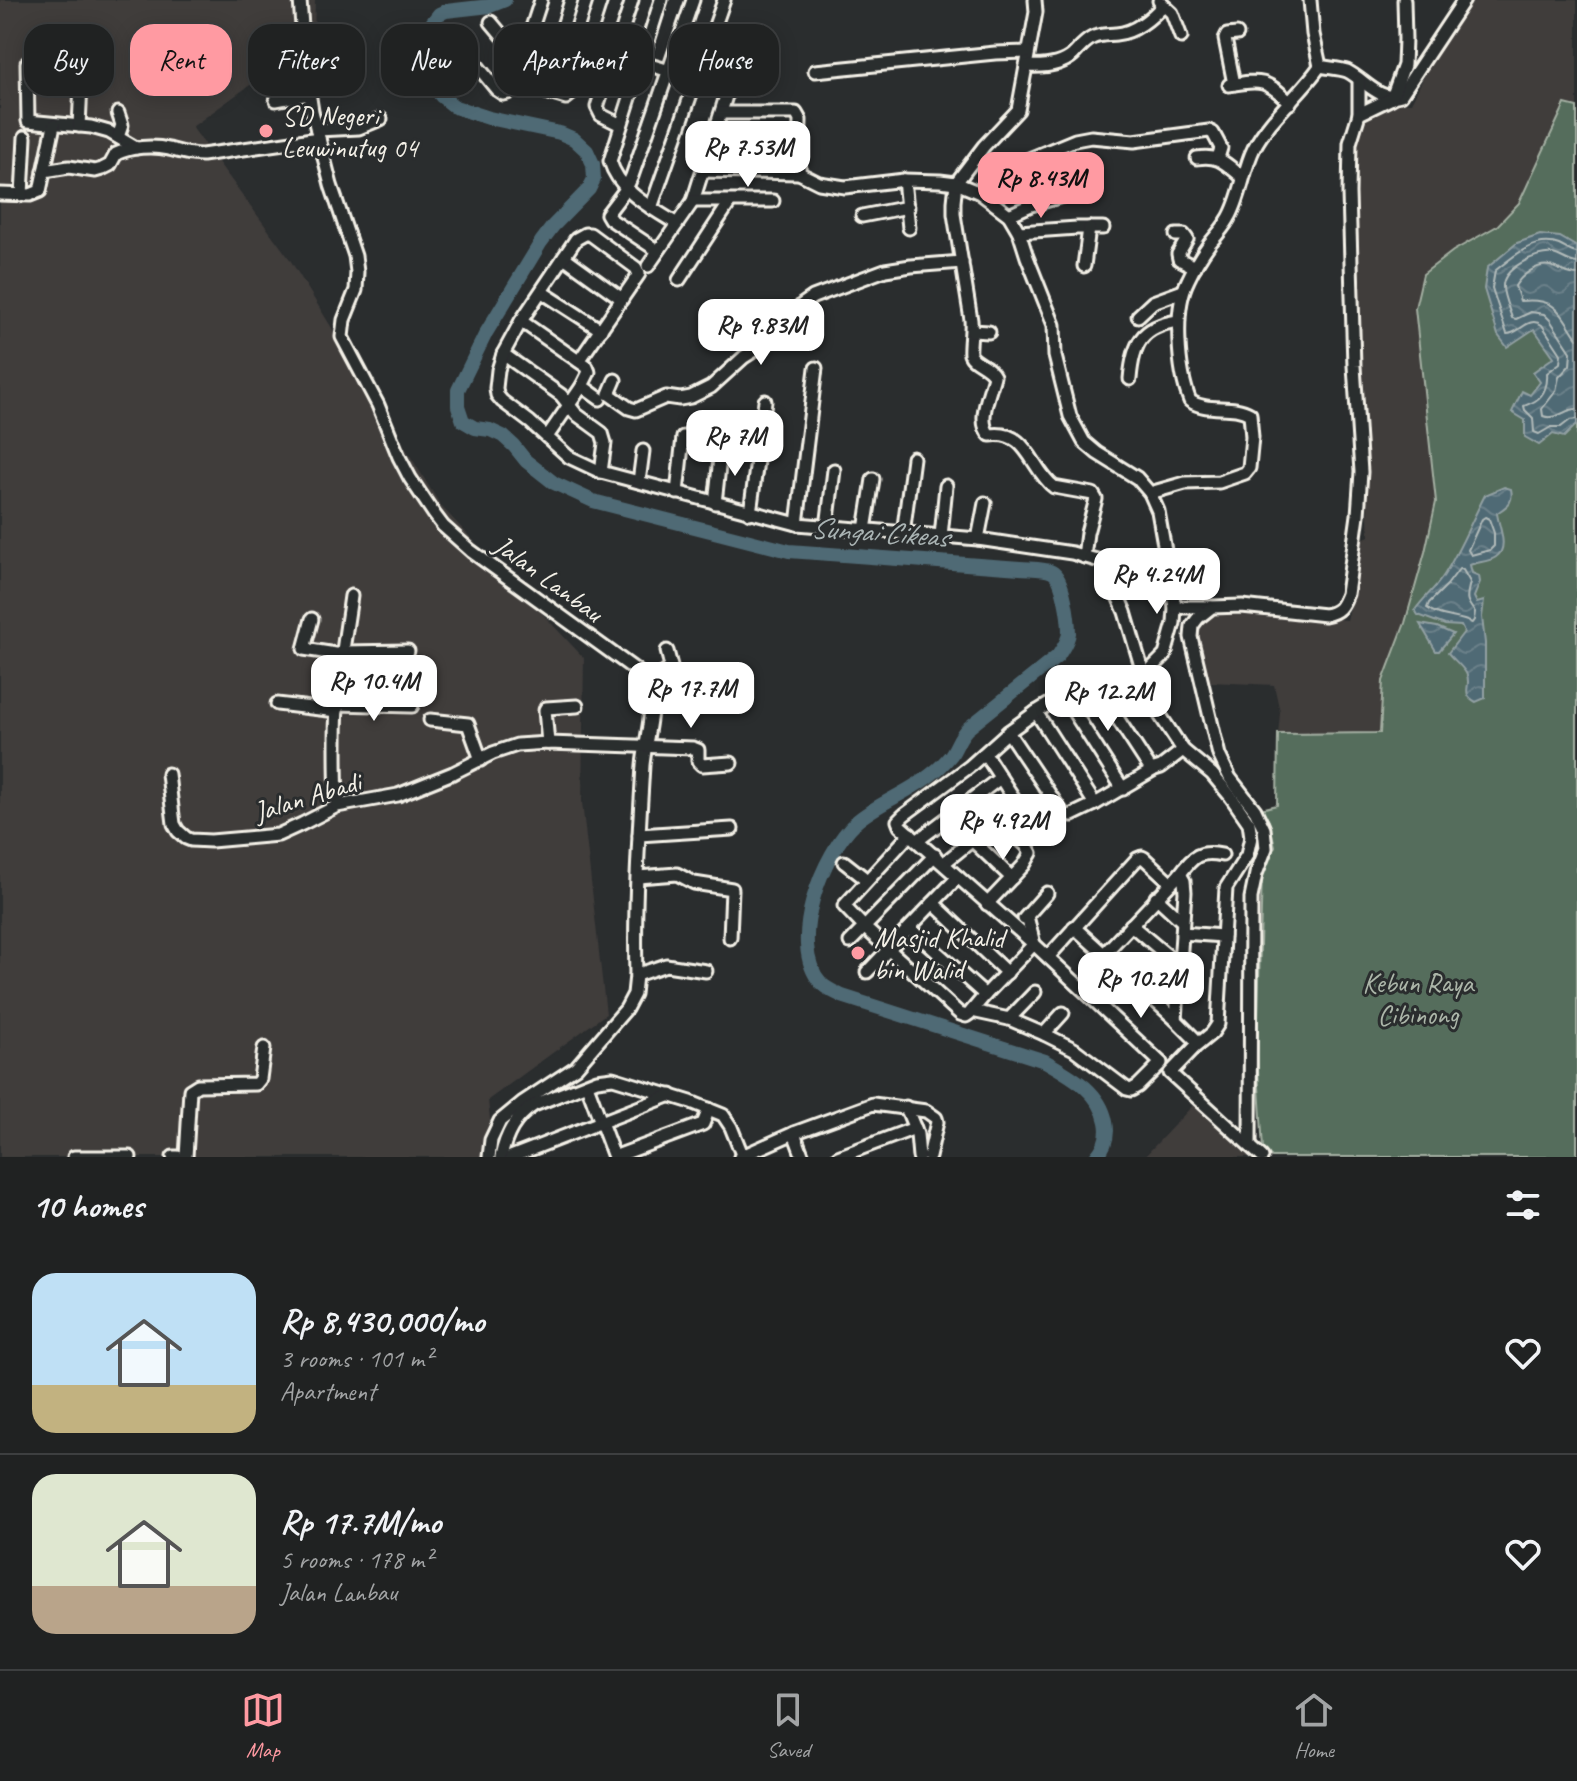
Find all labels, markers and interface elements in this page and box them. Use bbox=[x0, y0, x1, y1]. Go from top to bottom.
chip: Buy bbox=[24, 24, 114, 96]
chip: Rent bbox=[130, 24, 232, 96]
chip: Filters bbox=[248, 24, 365, 96]
chip: New bbox=[381, 24, 478, 96]
chip: Apartment bbox=[494, 24, 653, 96]
chip: House bbox=[669, 24, 779, 96]
place label: SD Negeri Leuwinutug 04 bbox=[282, 98, 420, 165]
pin: Rp 7.53M bbox=[665, 121, 831, 189]
marker: SD Negeri Leuwinutug 04 bbox=[257, 122, 275, 140]
text: Rp 7.53M bbox=[703, 130, 793, 163]
pin: Rp 8.43M bbox=[958, 152, 1124, 220]
text: Rp 8.43M bbox=[996, 161, 1086, 194]
pin: Rp 9.83M bbox=[678, 299, 844, 367]
text: Rp 9.83M bbox=[716, 308, 806, 341]
pin: Rp 7M bbox=[679, 410, 791, 478]
text: Rp 7M bbox=[704, 419, 766, 452]
water label: Sungai Cikeas bbox=[809, 508, 954, 556]
street label: Jalan Lanbau bbox=[486, 526, 611, 631]
pin: Rp 4.24M bbox=[1074, 548, 1240, 616]
text: Rp 4.24M bbox=[1112, 557, 1202, 590]
pin: Rp 10.4M bbox=[291, 655, 457, 723]
pin: Rp 17.7M bbox=[608, 662, 774, 730]
text: Rp 10.4M bbox=[329, 664, 419, 697]
pin: Rp 12.2M bbox=[1025, 665, 1191, 733]
text: Rp 17.7M bbox=[646, 671, 736, 704]
text: Rp 12.2M bbox=[1063, 674, 1153, 707]
street label: Jalan Abadi bbox=[248, 763, 368, 830]
pin: Rp 4.92M bbox=[920, 794, 1086, 862]
text: Rp 4.92M bbox=[958, 803, 1048, 836]
place label: Masjid Khalid bin Walid bbox=[874, 920, 1008, 987]
marker: Masjid Khalid bin Walid bbox=[849, 944, 867, 962]
pin: Rp 10.2M bbox=[1058, 952, 1224, 1020]
text: Rp 10.2M bbox=[1096, 961, 1186, 994]
park label: Kebun Raya Cibinong bbox=[1362, 965, 1475, 1032]
icon: filters bbox=[1501, 1183, 1545, 1227]
text: 10 homes bbox=[32, 1184, 143, 1227]
text: Rp 8,430,000/mo bbox=[280, 1299, 484, 1342]
icon: home bbox=[96, 1305, 192, 1401]
icon: heart bbox=[1501, 1331, 1545, 1375]
text: 3 rooms · 101 m² bbox=[280, 1342, 432, 1375]
text: Apartment bbox=[280, 1375, 376, 1408]
text: Rp 17.7M/mo bbox=[280, 1500, 441, 1543]
icon: home bbox=[96, 1506, 192, 1602]
icon: heart bbox=[1501, 1532, 1545, 1576]
text: 5 rooms · 178 m² bbox=[280, 1543, 432, 1576]
text: Jalan Lanbau bbox=[280, 1576, 397, 1609]
tab: Map bbox=[241, 1688, 285, 1764]
tab: Saved bbox=[766, 1688, 810, 1764]
tab: Home bbox=[1292, 1688, 1336, 1764]

